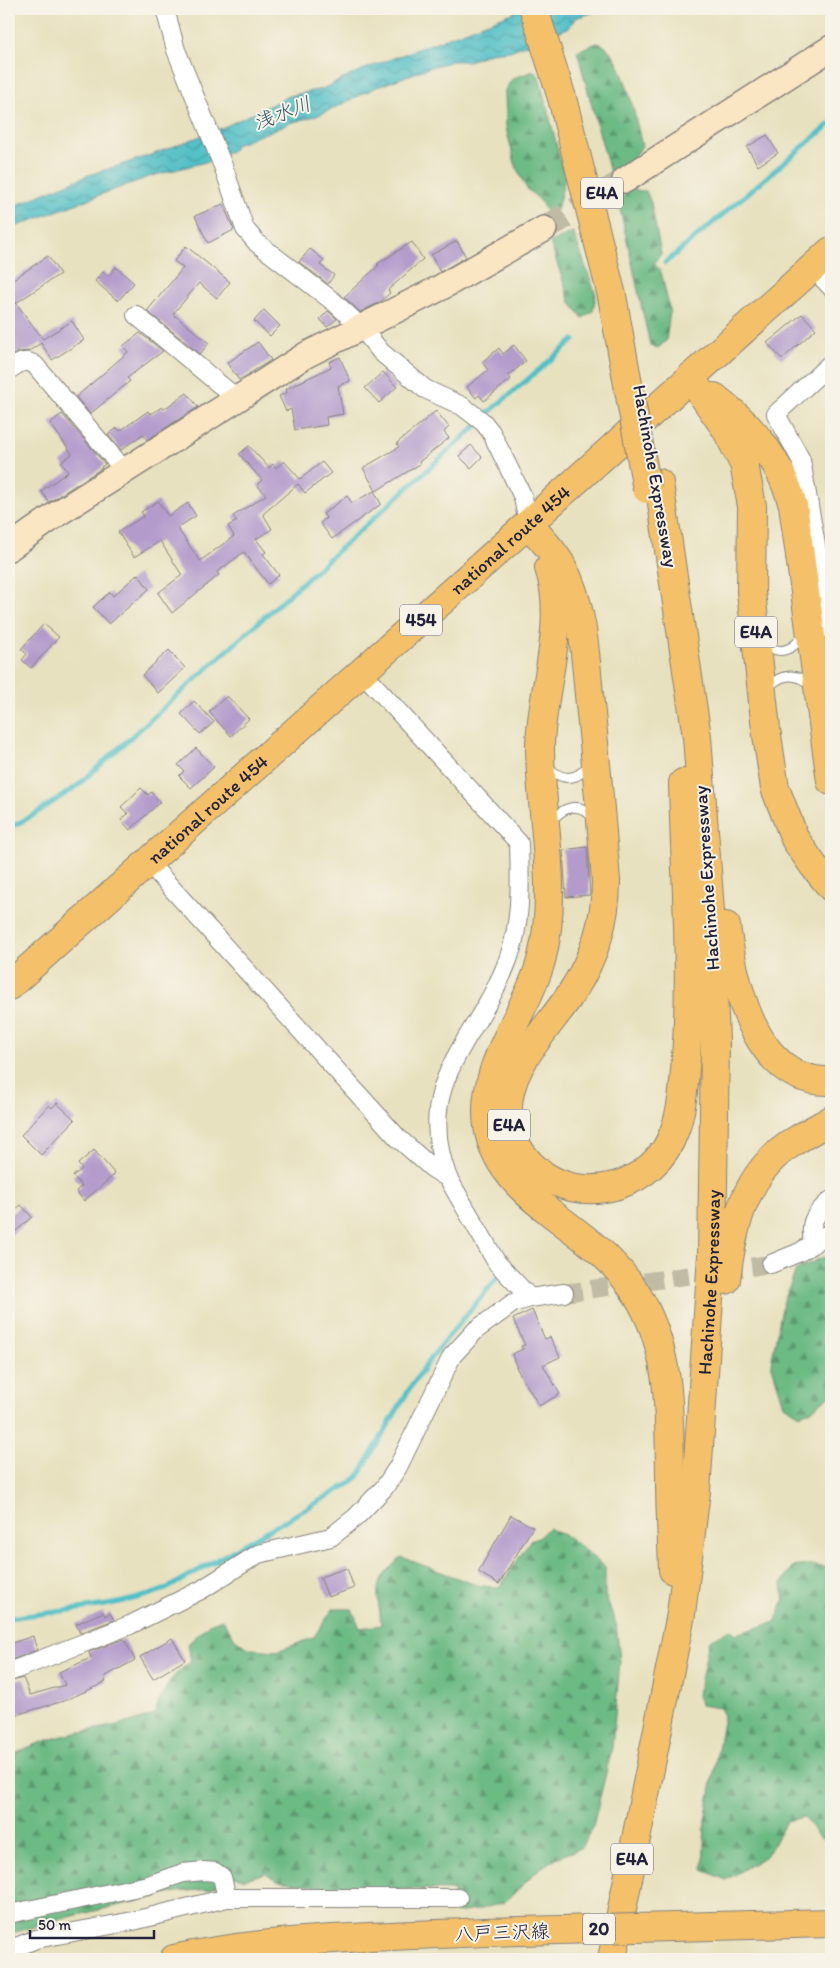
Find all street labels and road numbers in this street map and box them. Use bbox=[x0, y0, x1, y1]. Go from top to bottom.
road number: E4A bbox=[581, 178, 623, 208]
street label: Hachinohe Expressway bbox=[628, 383, 683, 569]
street label: national route 454 bbox=[446, 480, 575, 600]
road number: 454 bbox=[400, 604, 442, 636]
road number: E4A bbox=[735, 616, 777, 648]
street label: national route 454 bbox=[143, 750, 273, 869]
street label: Hachinohe Expressway bbox=[689, 785, 724, 971]
road number: E4A bbox=[488, 1110, 530, 1140]
street label: Hachinohe Expressway bbox=[693, 1189, 725, 1376]
road number: E4A bbox=[611, 1844, 653, 1875]
road number: 20 bbox=[583, 1914, 615, 1945]
street label: 八戸三沢線 bbox=[454, 1919, 550, 1946]

